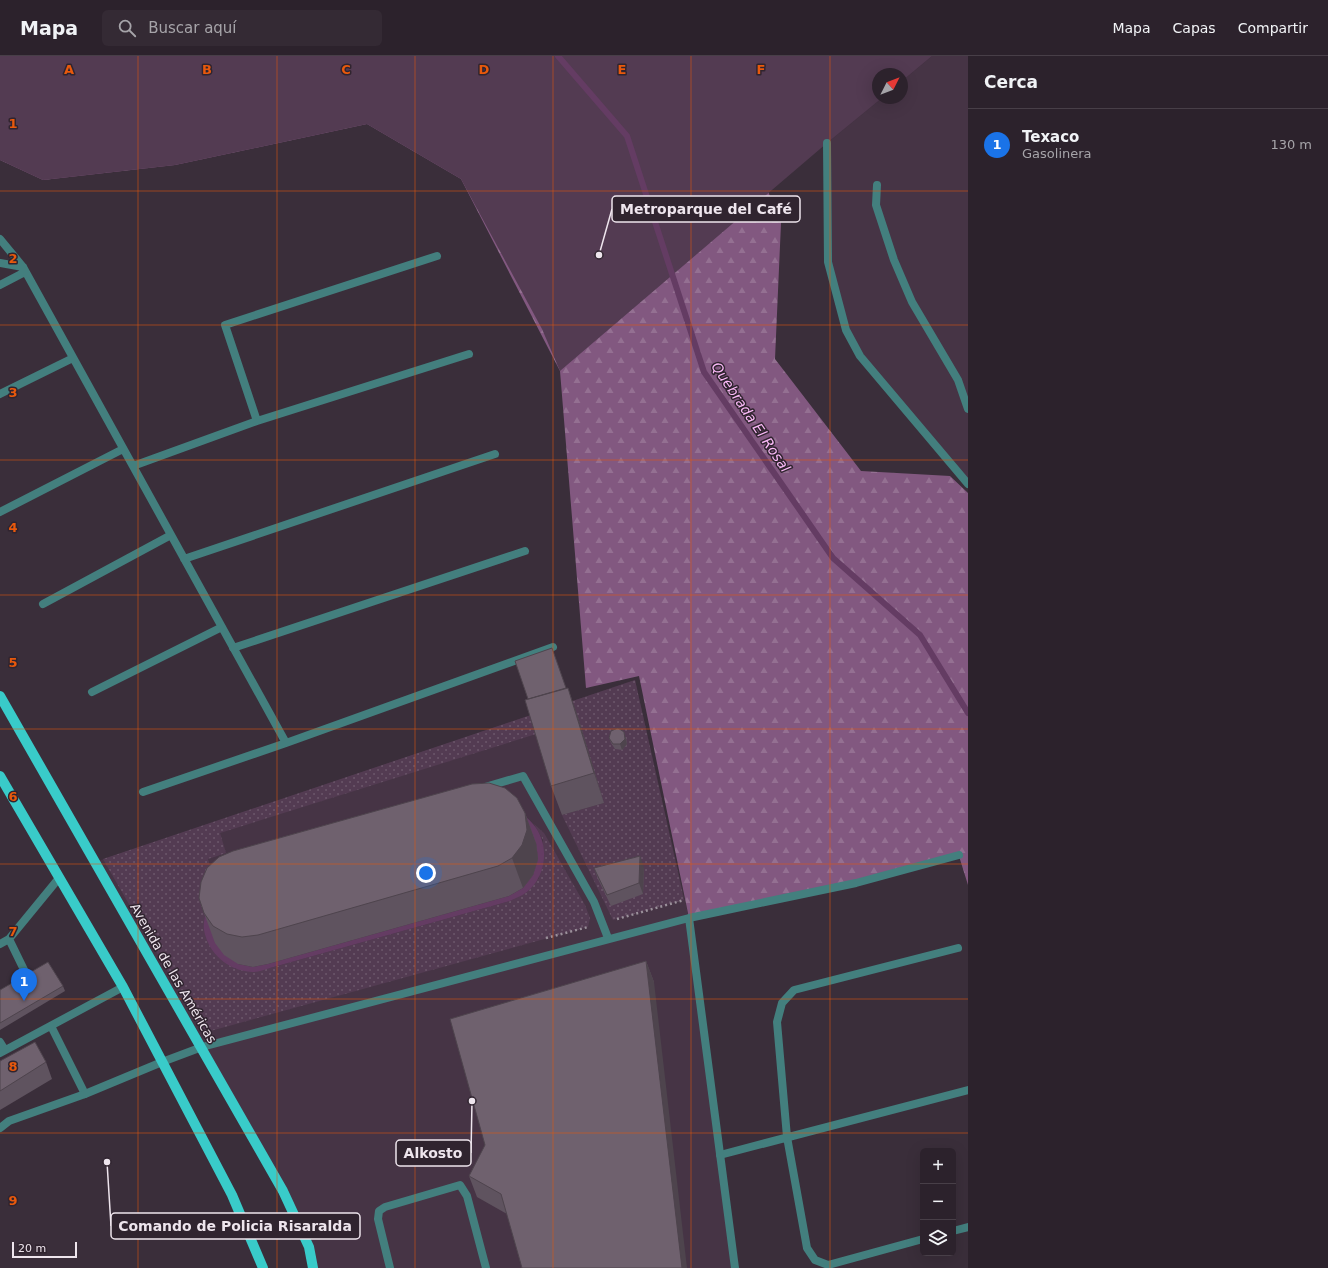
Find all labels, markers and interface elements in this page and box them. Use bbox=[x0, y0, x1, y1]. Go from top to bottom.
search box bbox=[102, 10, 382, 46]
text: Mapa bbox=[20, 17, 78, 39]
icon: search bbox=[116, 17, 138, 39]
text: Buscar aquí bbox=[148, 19, 237, 37]
text: Mapa bbox=[1112, 20, 1151, 36]
text: Capas bbox=[1173, 20, 1216, 36]
text: Compartir bbox=[1238, 20, 1308, 36]
text: A bbox=[64, 62, 74, 77]
text: B bbox=[202, 62, 212, 77]
text: C bbox=[341, 62, 351, 77]
text: D bbox=[479, 62, 490, 77]
text: E bbox=[618, 62, 626, 77]
text: F bbox=[757, 62, 765, 77]
north arrow bbox=[872, 68, 908, 104]
text: Cerca bbox=[984, 72, 1038, 92]
text: 1 bbox=[8, 116, 18, 131]
text: Texaco bbox=[1022, 128, 1079, 146]
text: 1 bbox=[992, 137, 1002, 152]
text: 130 m bbox=[1270, 137, 1312, 152]
text: Gasolinera bbox=[1022, 146, 1092, 161]
callout: Metroparque del Café bbox=[612, 196, 800, 222]
text: Metroparque del Café bbox=[620, 201, 792, 217]
text: 2 bbox=[8, 251, 18, 266]
water label: Quebrada El Rosal bbox=[708, 359, 794, 475]
text: 3 bbox=[8, 385, 18, 400]
text: 4 bbox=[8, 520, 18, 535]
text: 5 bbox=[8, 655, 18, 670]
text: 6 bbox=[8, 789, 18, 804]
your location bbox=[416, 863, 436, 883]
street label: Avenida de las Américas bbox=[127, 901, 220, 1046]
text: 7 bbox=[8, 924, 18, 939]
pin: 1 bbox=[11, 968, 37, 1001]
text: 8 bbox=[8, 1059, 18, 1074]
callout: Alkosto bbox=[396, 1140, 471, 1166]
text: Alkosto bbox=[404, 1145, 463, 1161]
map controls bbox=[920, 1148, 956, 1256]
button: + bbox=[920, 1148, 956, 1184]
button: − bbox=[920, 1184, 956, 1220]
text: 9 bbox=[8, 1193, 18, 1208]
callout: Comando de Policia Risaralda bbox=[111, 1213, 360, 1239]
text: Comando de Policia Risaralda bbox=[118, 1218, 352, 1234]
button: layers bbox=[920, 1220, 956, 1256]
scale bar bbox=[12, 1240, 77, 1259]
text: 20 m bbox=[18, 1242, 46, 1255]

